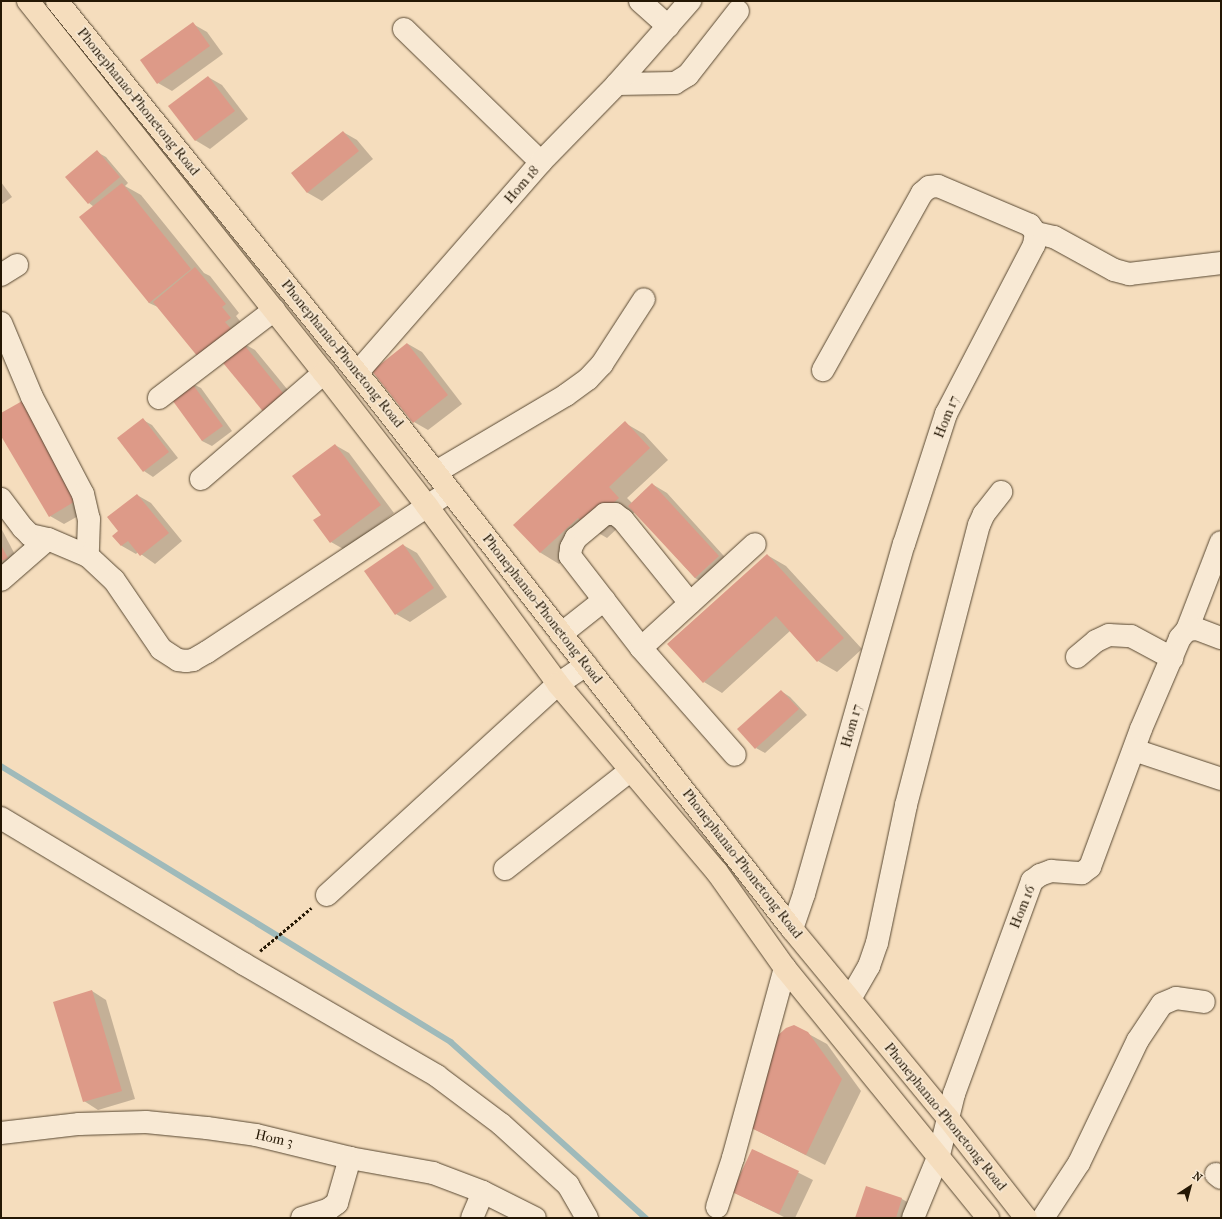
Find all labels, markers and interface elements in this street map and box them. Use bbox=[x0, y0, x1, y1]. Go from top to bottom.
street label: Phonephanao-Phonetong Road bbox=[73, 25, 203, 179]
street label: Hom 18 bbox=[501, 163, 543, 207]
street label: Phonephanao-Phonetong Road bbox=[277, 277, 407, 431]
street label: Hom 17 bbox=[931, 393, 963, 441]
street label: Phonephanao-Phonetong Road bbox=[478, 531, 606, 687]
street label: Hom 17 bbox=[838, 702, 866, 750]
street label: Phonephanao-Phonetong Road bbox=[678, 786, 806, 942]
street label: Hom 16 bbox=[1007, 883, 1039, 931]
street label: Phonephanao-Phonetong Road bbox=[880, 1040, 1010, 1194]
street label: Hom 3 bbox=[253, 1127, 295, 1151]
north arrow bbox=[1170, 1167, 1210, 1207]
text: N bbox=[1190, 1169, 1205, 1185]

